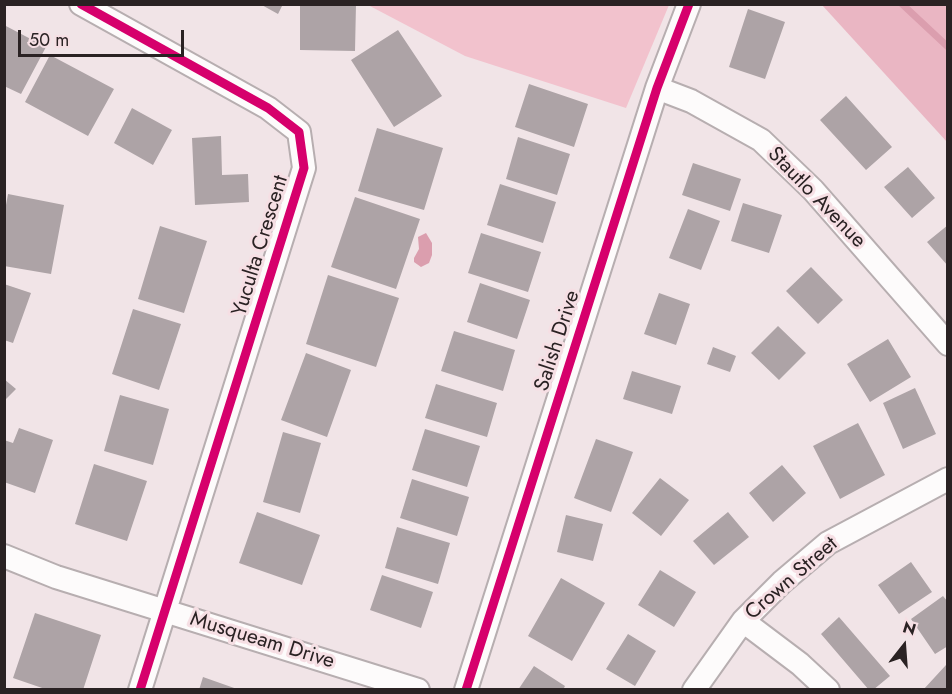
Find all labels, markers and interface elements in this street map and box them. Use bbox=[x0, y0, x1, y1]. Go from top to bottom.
scale bar bbox=[21, 18, 188, 56]
text: 50 m bbox=[29, 27, 69, 53]
street label: Stautlo Avenue bbox=[762, 142, 870, 254]
street label: Yuculta Crescent bbox=[228, 173, 294, 319]
street label: Salish Drive bbox=[530, 287, 586, 395]
street label: Crown Street bbox=[741, 532, 843, 626]
street label: Musqueam Drive bbox=[187, 607, 337, 675]
text: N bbox=[900, 615, 919, 641]
north arrow bbox=[874, 616, 934, 676]

